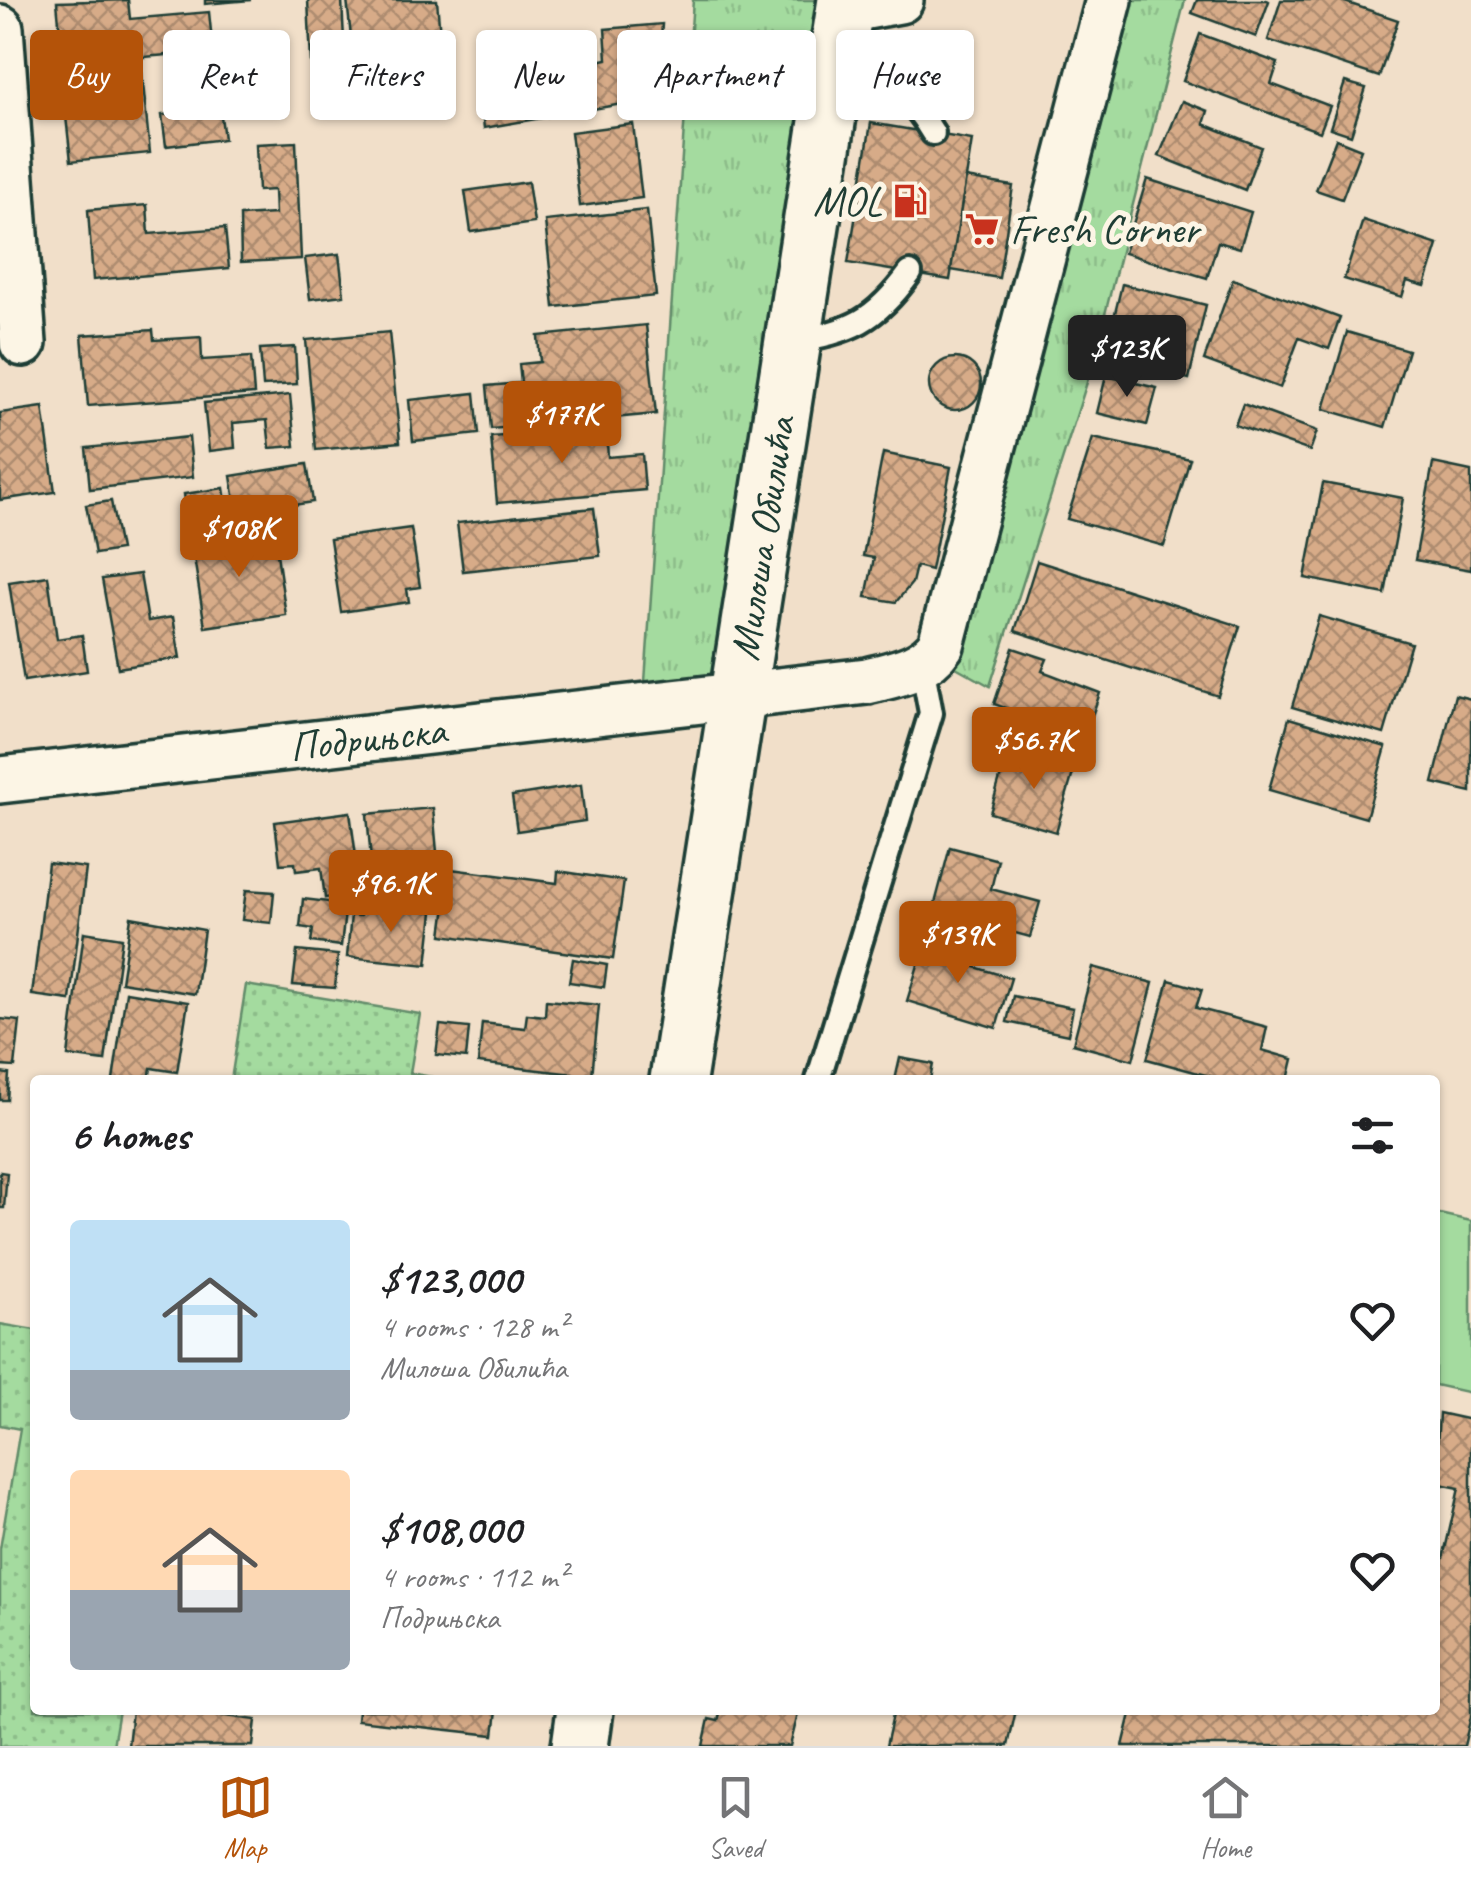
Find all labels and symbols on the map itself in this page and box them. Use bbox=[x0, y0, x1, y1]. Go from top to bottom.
place label: MOL bbox=[813, 175, 882, 228]
fuel station icon: MOL bbox=[891, 182, 929, 220]
place label: Fresh Corner bbox=[1010, 203, 1202, 256]
supermarket icon: Fresh Corner bbox=[963, 210, 1001, 248]
pin: $123K bbox=[1057, 315, 1197, 400]
pin: $177K bbox=[492, 381, 632, 466]
street label: Милоша Обилића bbox=[717, 410, 808, 664]
pin: $108K bbox=[169, 495, 309, 580]
street label: Подрињска bbox=[287, 702, 451, 773]
pin: $56.7K bbox=[953, 707, 1115, 792]
pin: $96.1K bbox=[310, 850, 472, 935]
pin: $139K bbox=[888, 901, 1028, 986]

